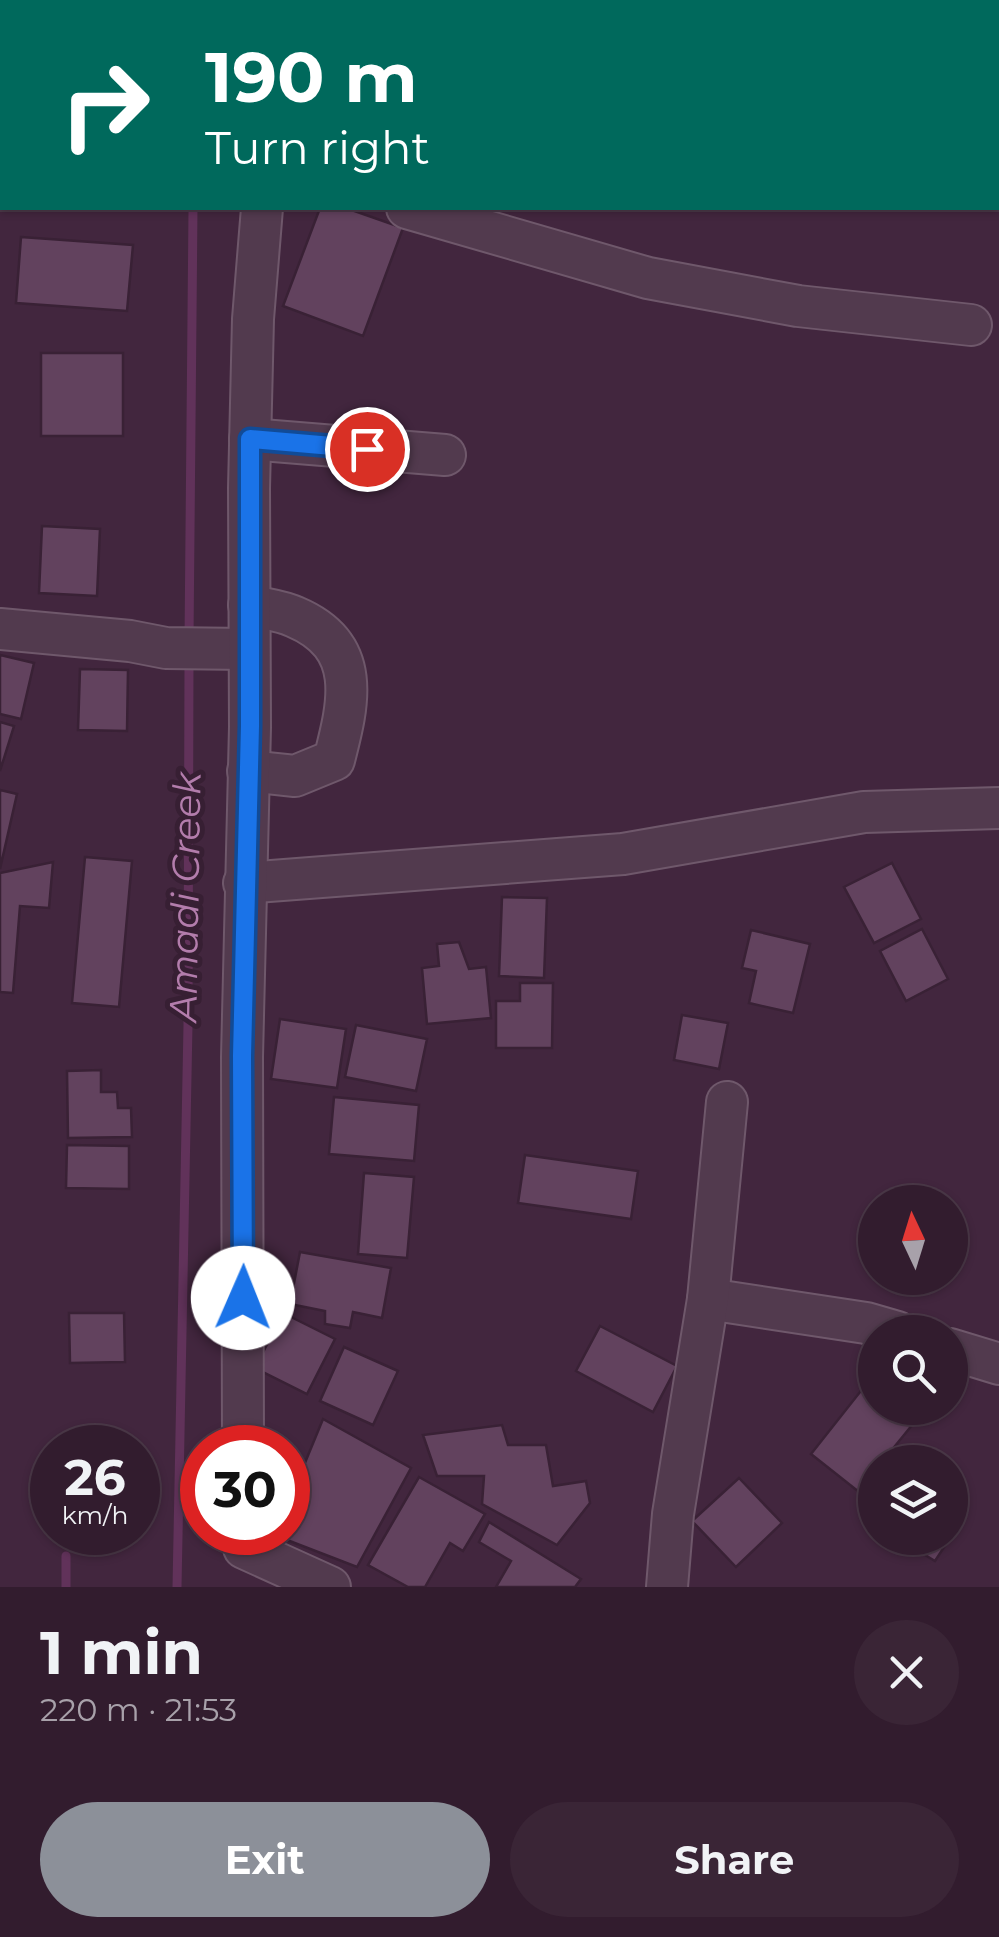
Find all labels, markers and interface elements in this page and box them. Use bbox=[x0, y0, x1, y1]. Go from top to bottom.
text: 190 m bbox=[205, 34, 418, 120]
icon: right bbox=[40, 40, 170, 170]
text: Turn right bbox=[205, 120, 430, 175]
pin bbox=[325, 407, 410, 492]
icon: arrive bbox=[340, 422, 395, 477]
water label: Amadi Creek bbox=[159, 770, 211, 1024]
north arrow bbox=[858, 1185, 968, 1295]
map controls bbox=[858, 1185, 968, 1555]
position arrow bbox=[191, 1246, 295, 1350]
button: search bbox=[858, 1315, 968, 1425]
speed limit sign: 30 bbox=[180, 1425, 310, 1555]
button: layers bbox=[858, 1445, 968, 1555]
text: 26 bbox=[64, 1447, 126, 1508]
text: km/h bbox=[62, 1500, 128, 1530]
text: 1 min bbox=[40, 1616, 203, 1689]
button: close bbox=[854, 1620, 959, 1725]
text: 220 m · 21:53 bbox=[40, 1690, 237, 1729]
button: Exit bbox=[40, 1802, 490, 1917]
button: Share bbox=[510, 1802, 959, 1917]

